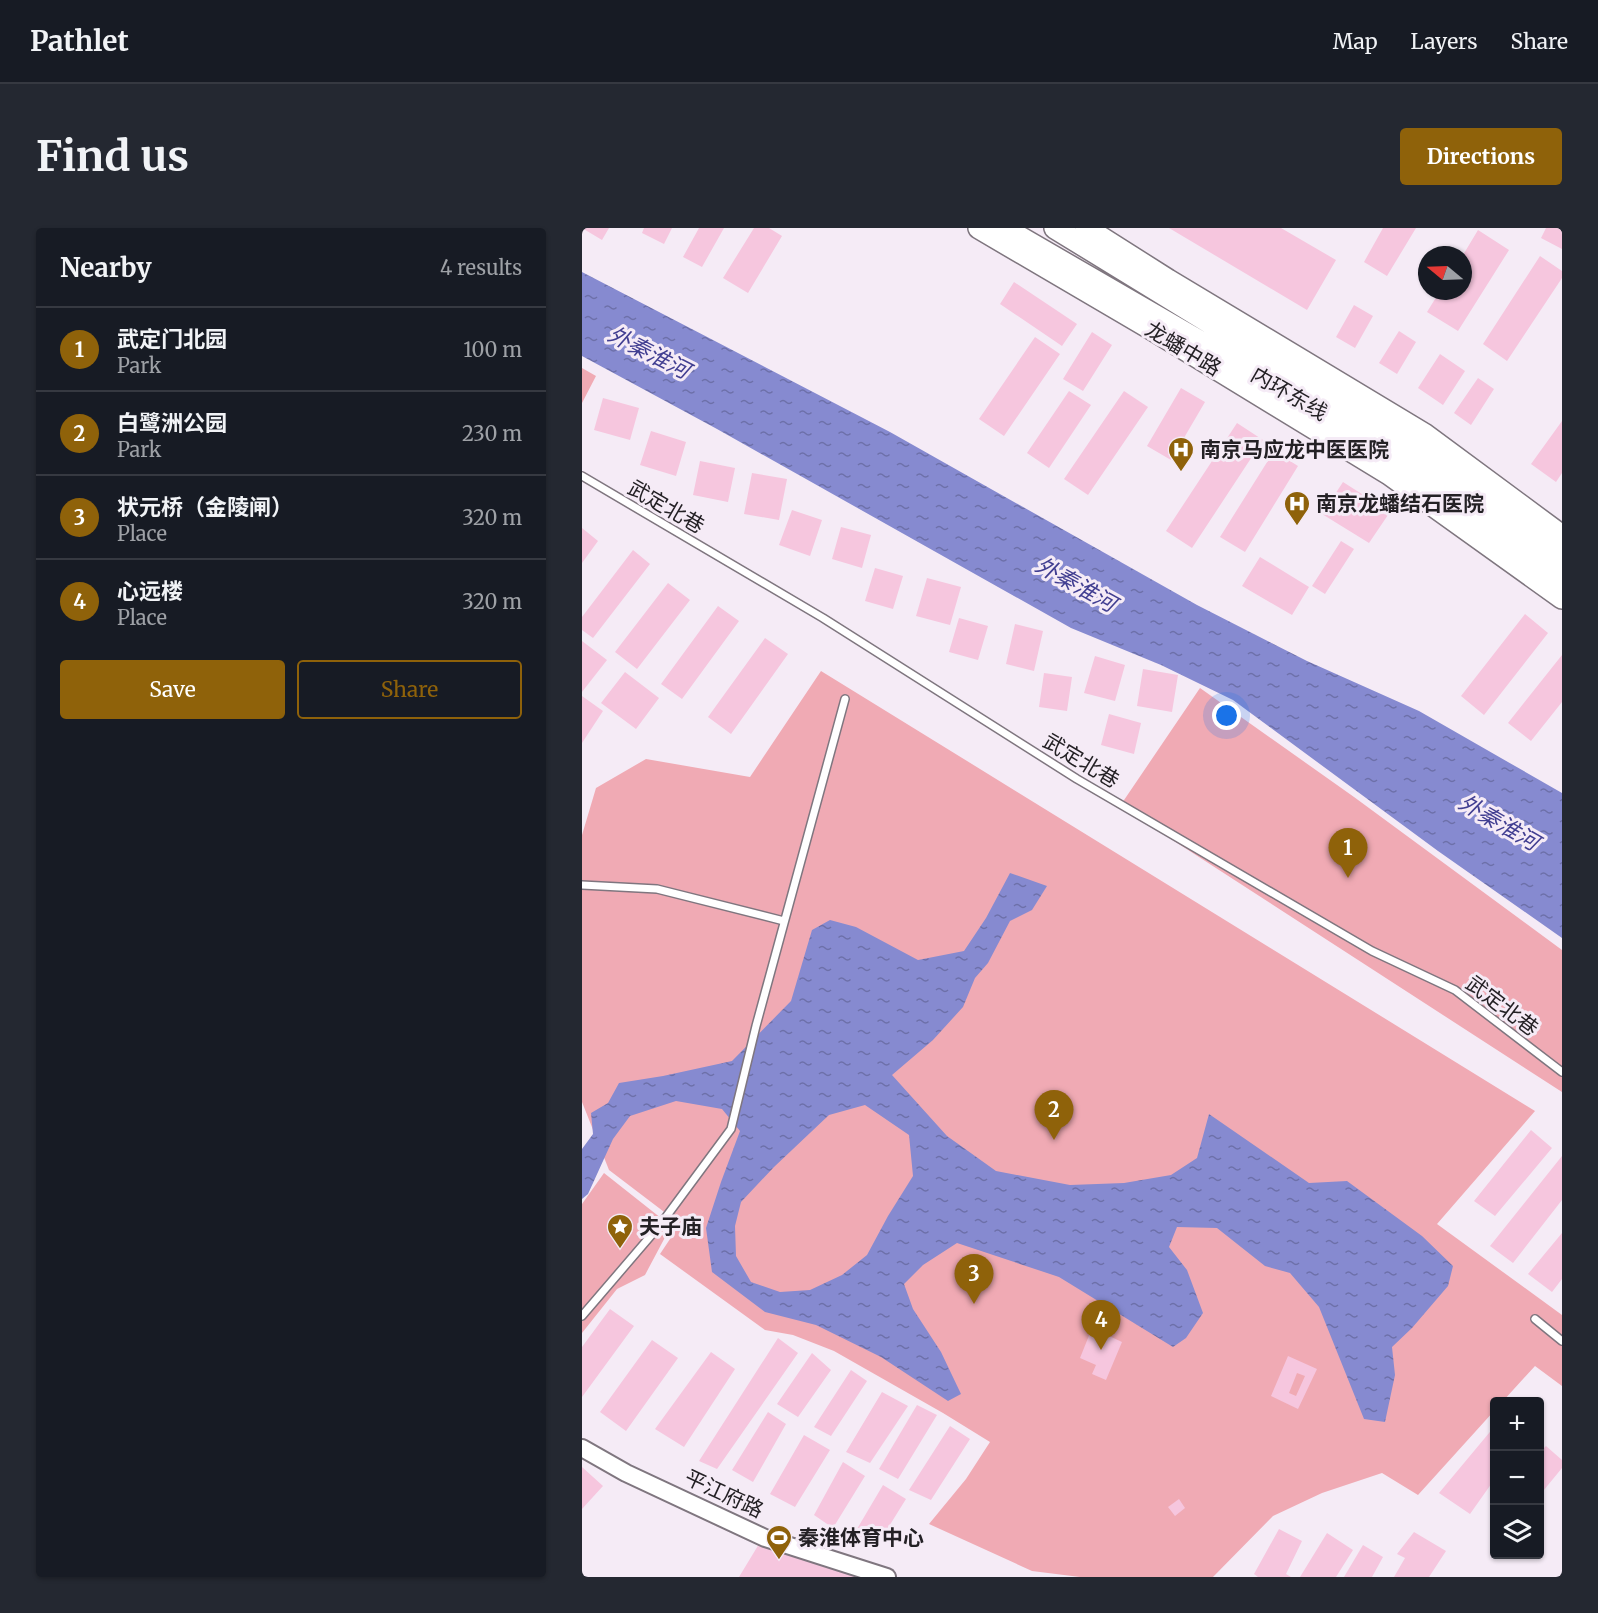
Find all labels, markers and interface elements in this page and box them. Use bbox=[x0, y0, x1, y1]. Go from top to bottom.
text: Pathlet bbox=[30, 23, 129, 59]
text: Map bbox=[1333, 28, 1378, 55]
text: Layers bbox=[1411, 28, 1478, 55]
text: Share bbox=[1511, 28, 1568, 55]
button: Directions bbox=[1400, 128, 1562, 185]
text: Find us bbox=[36, 130, 189, 182]
north arrow bbox=[1418, 246, 1472, 300]
text: Nearby bbox=[60, 251, 152, 284]
text: 4 results bbox=[440, 255, 522, 280]
street label: 龙蟠中路 bbox=[1140, 315, 1226, 382]
water label: 外秦淮河 bbox=[603, 320, 698, 386]
text: 武定门北园 bbox=[117, 325, 227, 353]
text: 1 bbox=[75, 337, 84, 362]
text: 100 m bbox=[463, 337, 522, 362]
text: Park bbox=[117, 353, 161, 378]
street label: 内环东线 bbox=[1246, 361, 1332, 426]
text: 白鹭洲公园 bbox=[117, 409, 227, 437]
text: 2 bbox=[74, 421, 85, 446]
text: 230 m bbox=[462, 421, 522, 446]
hospital icon: 南京马应龙中医医院 bbox=[1166, 435, 1196, 473]
place label: 南京马应龙中医医院 bbox=[1200, 436, 1389, 463]
text: Park bbox=[117, 437, 161, 462]
street label: 武定北巷 bbox=[623, 474, 709, 539]
hospital icon: 南京龙蟠结石医院 bbox=[1282, 489, 1312, 527]
place label: 南京龙蟠结石医院 bbox=[1316, 490, 1484, 517]
text: 状元桥（金陵闸） bbox=[117, 493, 293, 521]
text: 3 bbox=[74, 505, 85, 530]
text: 320 m bbox=[462, 505, 522, 530]
text: Place bbox=[117, 521, 167, 546]
water label: 外秦淮河 bbox=[1031, 550, 1125, 620]
text: 心远楼 bbox=[117, 577, 183, 605]
text: 4 bbox=[73, 589, 86, 614]
text: 320 m bbox=[462, 589, 522, 614]
text: Place bbox=[117, 605, 167, 630]
button: Save bbox=[60, 660, 285, 719]
button: Share bbox=[297, 660, 522, 719]
your location bbox=[1212, 701, 1241, 730]
street label: 武定北巷 bbox=[1038, 727, 1124, 794]
water label: 外秦淮河 bbox=[1454, 788, 1548, 858]
pin: 1 bbox=[1328, 828, 1368, 878]
street label: 武定北巷 bbox=[1461, 970, 1544, 1042]
pin: 2 bbox=[1034, 1090, 1074, 1140]
place icon: 夫子庙 bbox=[605, 1212, 635, 1250]
place label: 夫子庙 bbox=[639, 1213, 702, 1240]
pin: 3 bbox=[954, 1254, 994, 1304]
pin: 4 bbox=[1082, 1300, 1120, 1350]
map controls bbox=[1490, 1397, 1544, 1559]
button: + bbox=[1490, 1397, 1544, 1451]
button: − bbox=[1490, 1451, 1544, 1505]
street label: 平江府路 bbox=[680, 1464, 768, 1524]
button: layers bbox=[1490, 1505, 1544, 1559]
sports icon: 秦淮体育中心 bbox=[764, 1523, 794, 1561]
place label: 秦淮体育中心 bbox=[798, 1524, 924, 1551]

